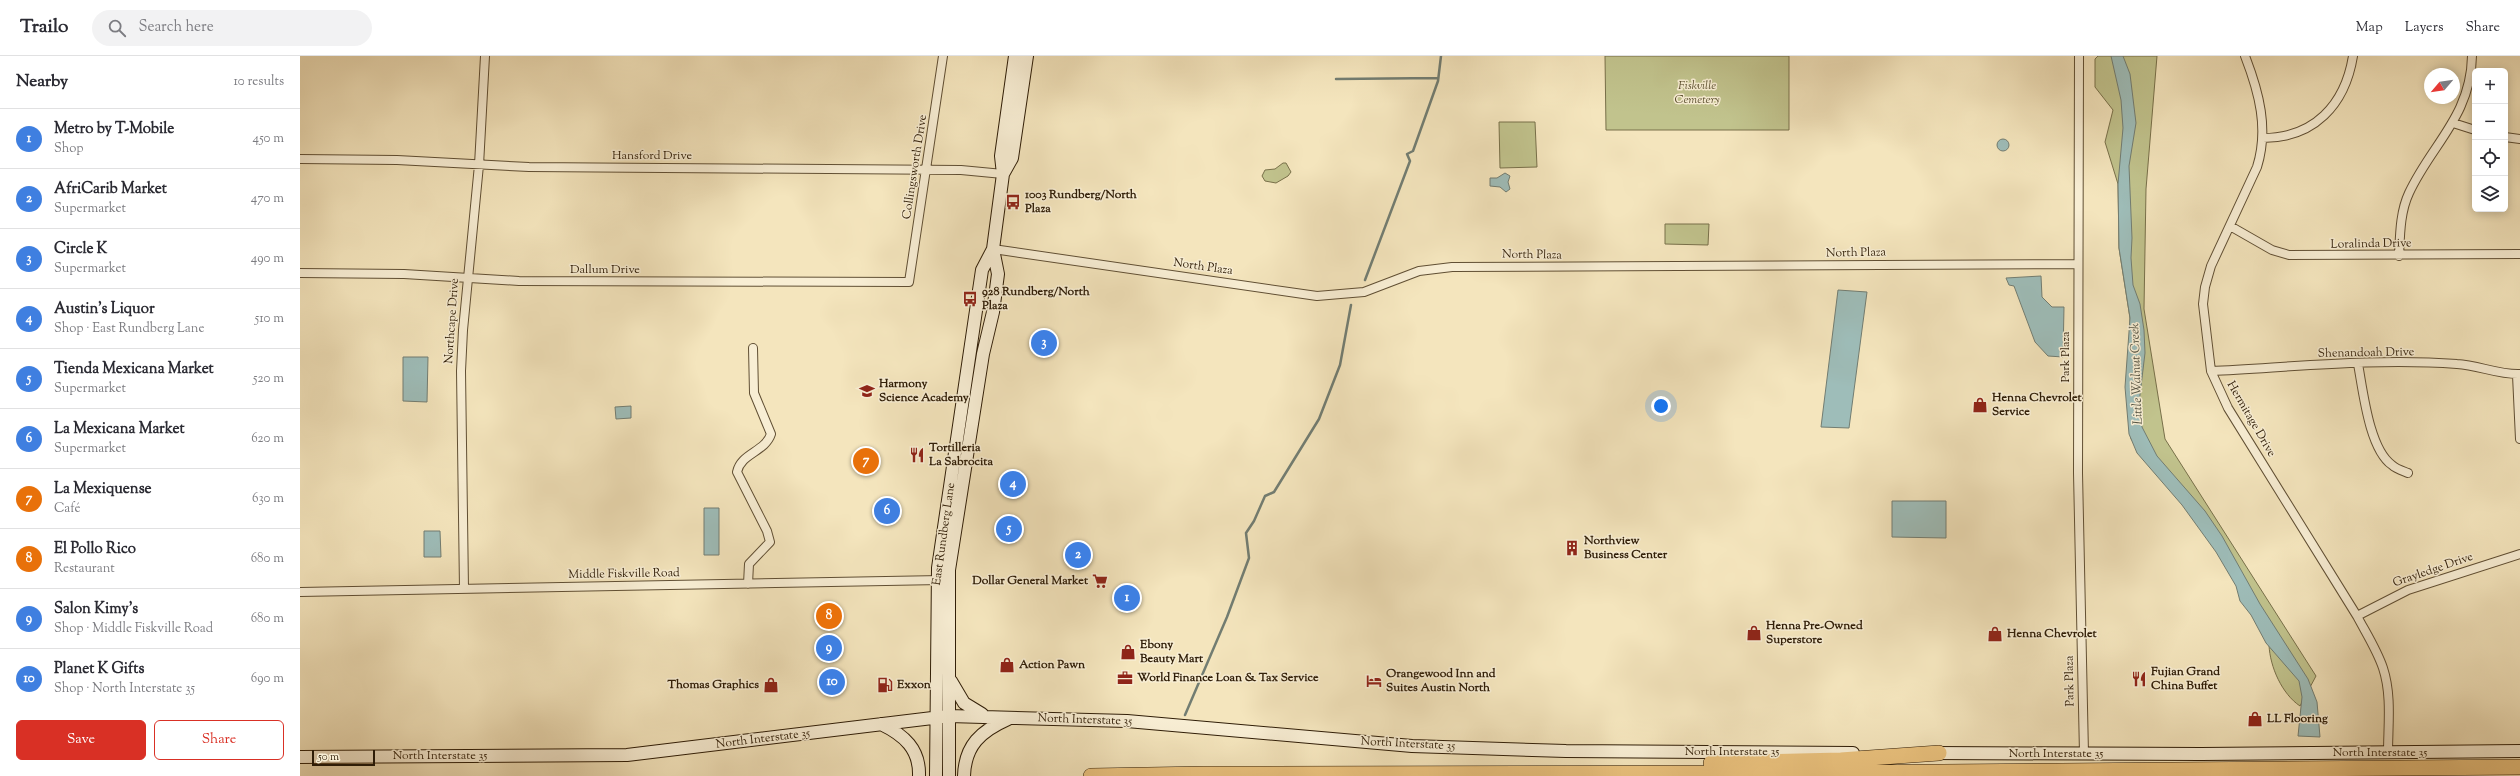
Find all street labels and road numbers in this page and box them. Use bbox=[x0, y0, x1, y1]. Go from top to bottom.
street label: Collingsworth Drive bbox=[898, 113, 932, 221]
street label: Hansford Drive bbox=[612, 147, 692, 165]
street label: Loralinda Drive bbox=[2330, 234, 2412, 254]
street label: North Plaza bbox=[1826, 243, 1887, 263]
street label: North Plaza bbox=[1502, 245, 1563, 265]
street label: North Plaza bbox=[1172, 254, 1234, 280]
street label: Dallum Drive bbox=[570, 261, 640, 279]
street label: Northcape Drive bbox=[440, 277, 464, 365]
street label: Park Plaza bbox=[2057, 331, 2075, 383]
street label: Shenandoah Drive bbox=[2318, 343, 2415, 363]
street label: Hermitage Drive bbox=[2222, 378, 2280, 461]
street label: East Rundberg Lane bbox=[928, 481, 960, 587]
street label: Grayledge Drive bbox=[2390, 548, 2476, 592]
street label: Middle Fiskville Road bbox=[568, 564, 680, 584]
street label: Park Plaza bbox=[2061, 655, 2079, 707]
street label: North Interstate 35 bbox=[1037, 709, 1133, 731]
street label: North Interstate 35 bbox=[715, 724, 811, 754]
street label: North Interstate 35 bbox=[1360, 733, 1456, 755]
street label: North Interstate 35 bbox=[1685, 743, 1779, 761]
street label: North Interstate 35 bbox=[2333, 744, 2427, 762]
street label: North Interstate 35 bbox=[2009, 745, 2103, 763]
street label: North Interstate 35 bbox=[393, 747, 487, 765]

